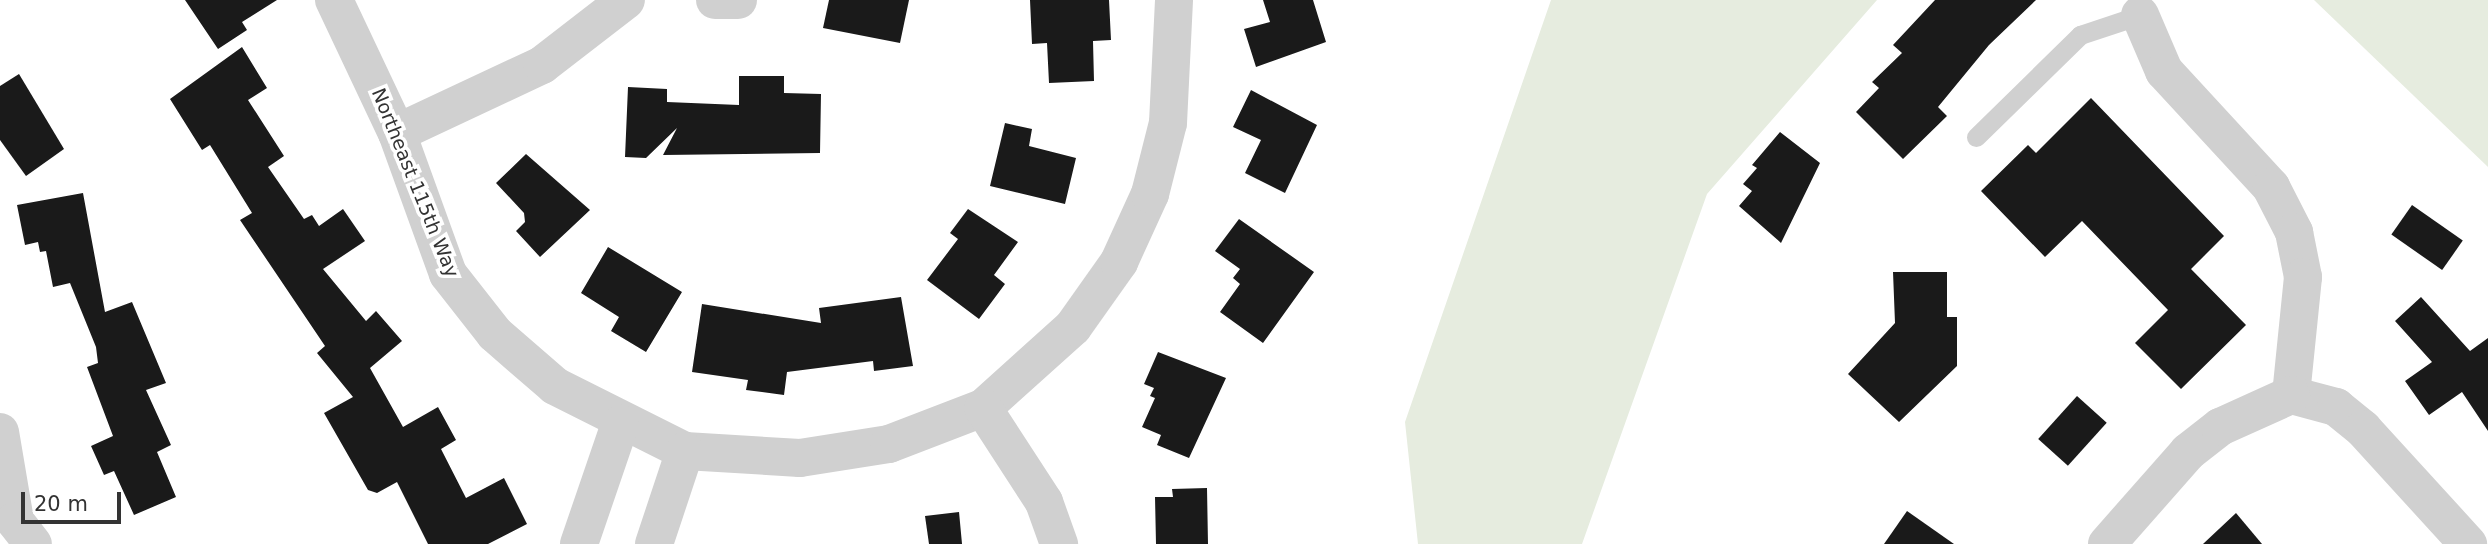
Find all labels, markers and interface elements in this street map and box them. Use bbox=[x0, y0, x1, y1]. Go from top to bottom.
street label: Northeast 115th Way bbox=[367, 85, 463, 281]
scale bar bbox=[24, 477, 124, 522]
text: 20 m bbox=[34, 492, 88, 516]

